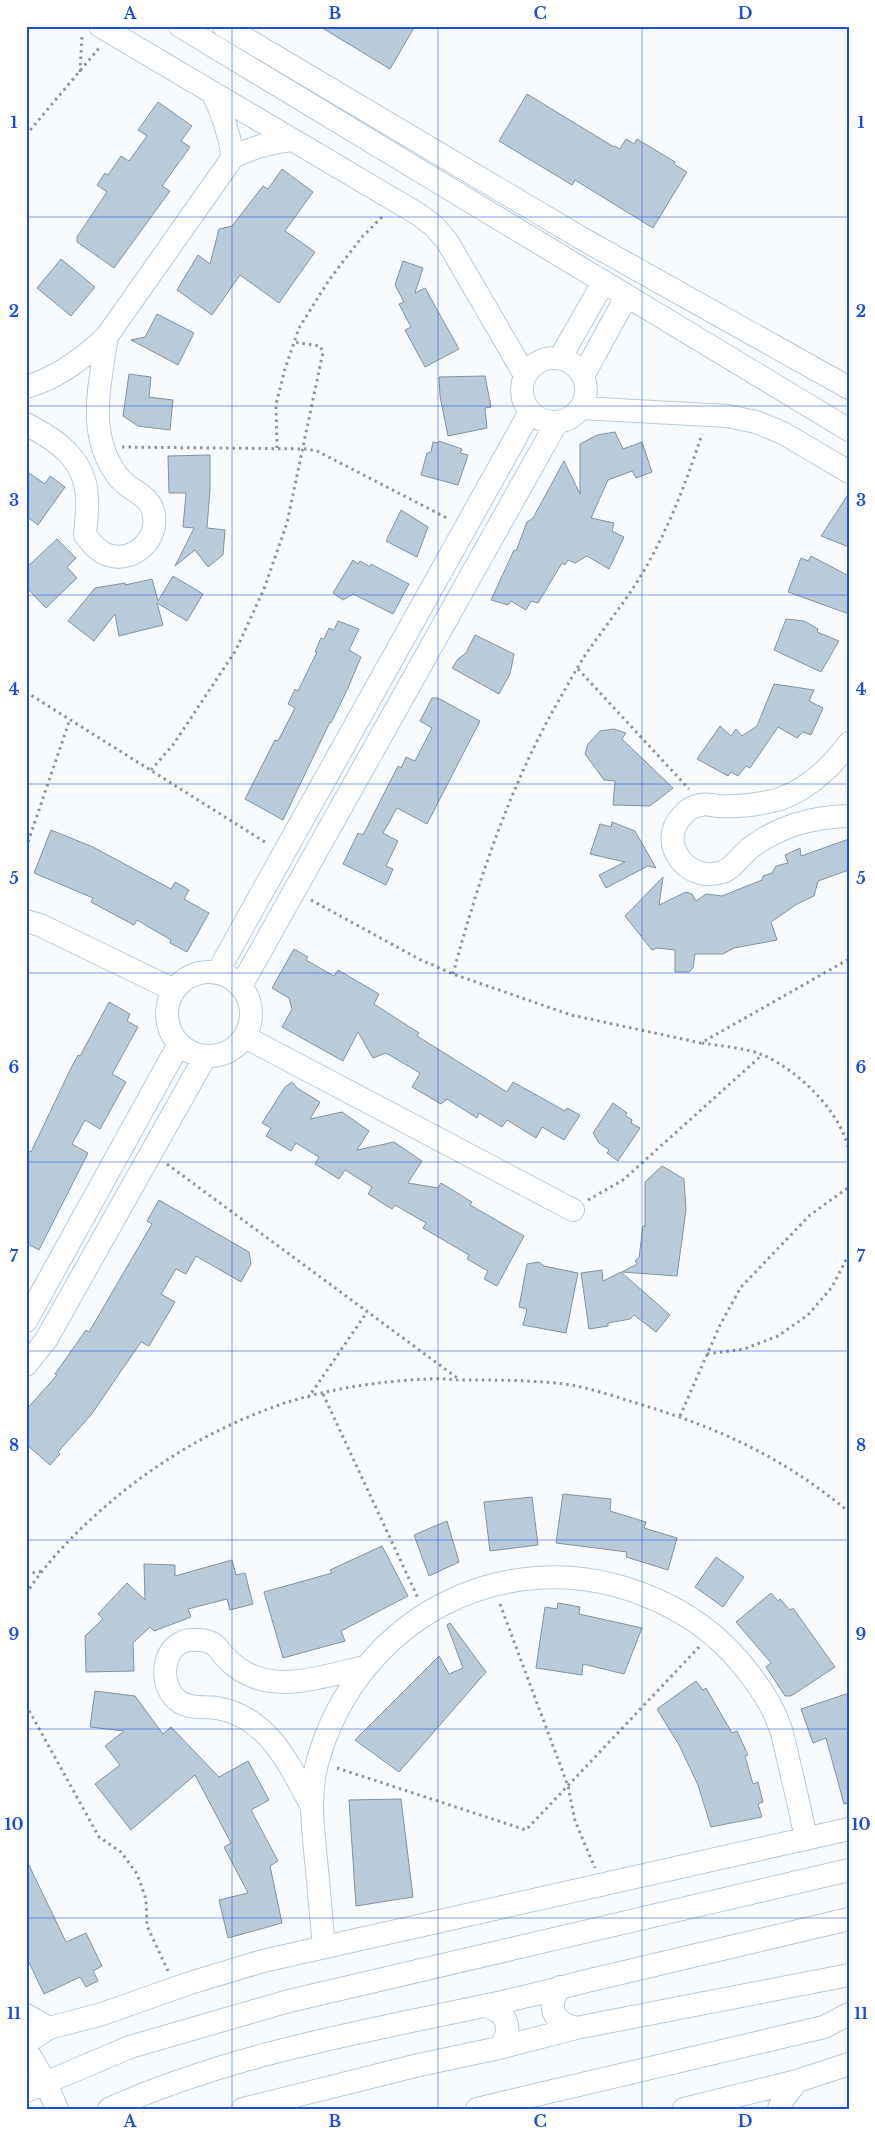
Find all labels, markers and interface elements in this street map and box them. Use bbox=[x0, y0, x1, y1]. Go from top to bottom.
text: A bbox=[123, 3, 138, 23]
text: B bbox=[329, 3, 342, 23]
text: C bbox=[533, 3, 547, 23]
text: D bbox=[738, 3, 752, 23]
text: 1 bbox=[11, 112, 18, 132]
text: 1 bbox=[858, 112, 865, 132]
text: 2 bbox=[9, 301, 19, 321]
text: 2 bbox=[856, 301, 866, 321]
text: 3 bbox=[9, 490, 19, 510]
text: 3 bbox=[856, 490, 866, 510]
text: 4 bbox=[9, 679, 19, 699]
text: 4 bbox=[856, 679, 866, 699]
text: 5 bbox=[9, 868, 19, 888]
text: 5 bbox=[856, 868, 866, 888]
text: 6 bbox=[9, 1057, 20, 1077]
text: 6 bbox=[856, 1057, 867, 1077]
text: 7 bbox=[10, 1246, 19, 1266]
text: 7 bbox=[857, 1246, 866, 1266]
text: 8 bbox=[9, 1435, 19, 1455]
text: 8 bbox=[856, 1435, 866, 1455]
text: 9 bbox=[9, 1624, 20, 1644]
text: 9 bbox=[856, 1624, 867, 1644]
text: 10 bbox=[4, 1814, 24, 1834]
text: 10 bbox=[851, 1814, 871, 1834]
text: 11 bbox=[7, 2003, 21, 2023]
text: 11 bbox=[854, 2003, 868, 2023]
text: A bbox=[123, 2111, 138, 2131]
text: B bbox=[329, 2111, 342, 2131]
text: C bbox=[533, 2111, 547, 2131]
text: D bbox=[738, 2111, 752, 2131]

